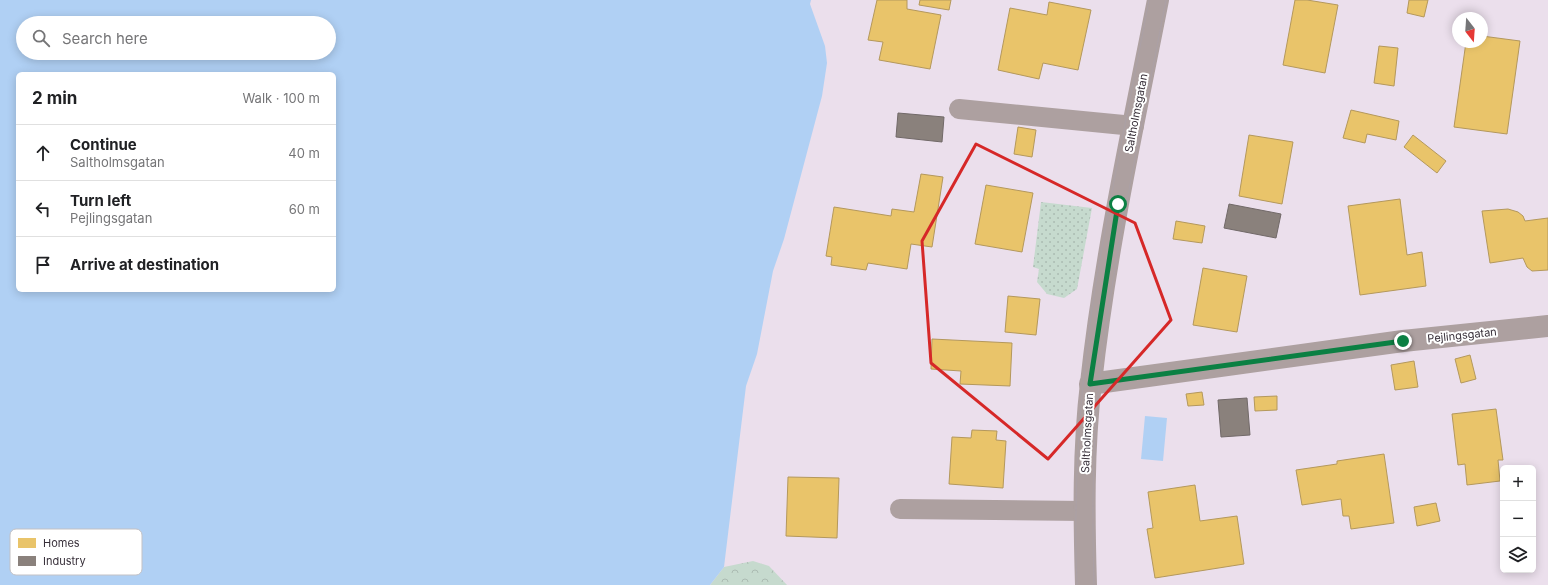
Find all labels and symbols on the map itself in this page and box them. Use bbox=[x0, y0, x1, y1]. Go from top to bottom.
north arrow bbox=[1452, 12, 1488, 48]
street label: Saltholmsgatan bbox=[1121, 72, 1151, 154]
route start bbox=[1109, 195, 1127, 213]
street label: Pejlingsgatan bbox=[1427, 324, 1497, 346]
route end bbox=[1394, 332, 1412, 350]
street label: Saltholmsgatan bbox=[1078, 393, 1096, 473]
legend bbox=[10, 529, 142, 575]
text: Homes bbox=[43, 536, 80, 550]
text: Industry bbox=[43, 554, 86, 568]

